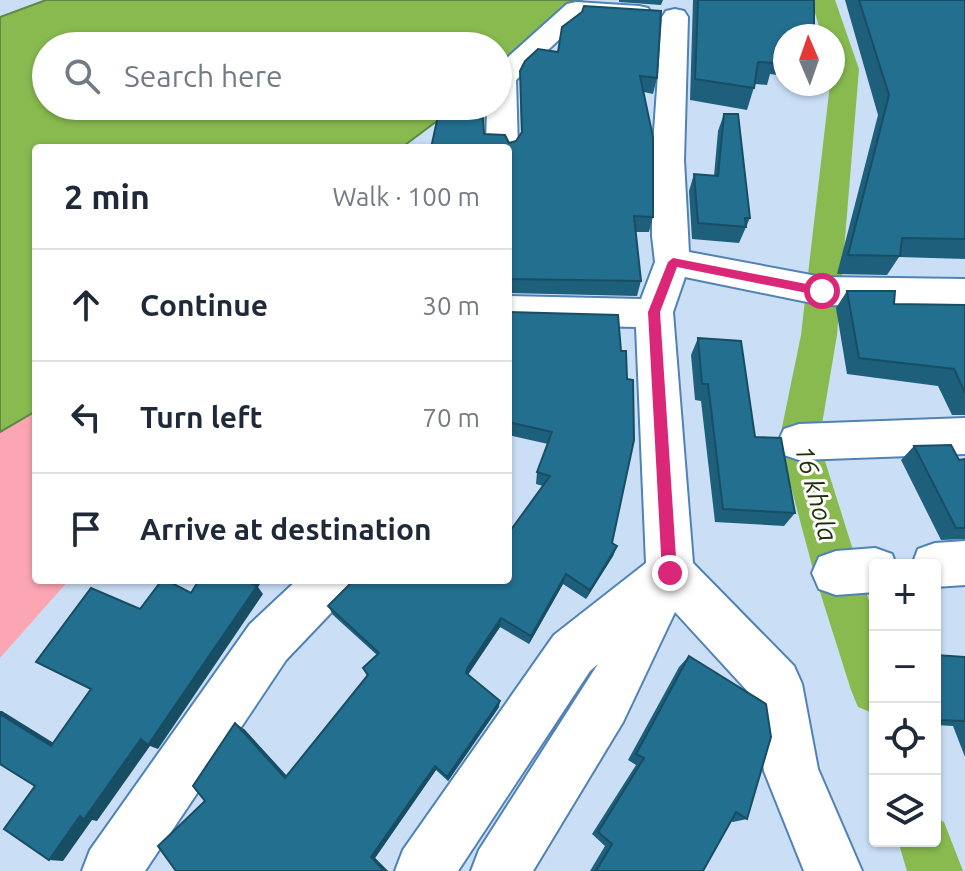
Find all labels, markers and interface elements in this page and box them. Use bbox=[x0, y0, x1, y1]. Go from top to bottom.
north arrow bbox=[773, 24, 845, 96]
search box bbox=[32, 32, 512, 120]
icon: search bbox=[60, 54, 104, 98]
text: Search here bbox=[124, 59, 283, 93]
text: 2 min bbox=[64, 177, 150, 215]
text: Walk · 100 m bbox=[332, 182, 480, 211]
route start bbox=[804, 273, 840, 309]
icon: ahead bbox=[64, 283, 108, 327]
text: Continue bbox=[140, 288, 268, 322]
text: 30 m bbox=[422, 291, 480, 320]
icon: left bbox=[64, 395, 108, 439]
text: Turn left bbox=[140, 400, 262, 434]
text: 70 m bbox=[422, 403, 480, 432]
water label: 16 khola bbox=[790, 442, 843, 544]
icon: arrive bbox=[64, 507, 108, 551]
text: Arrive at destination bbox=[140, 512, 432, 546]
route end bbox=[652, 555, 688, 591]
map controls bbox=[869, 559, 941, 847]
button: + bbox=[869, 559, 941, 631]
button: − bbox=[869, 631, 941, 703]
button: locate bbox=[869, 703, 941, 775]
button: layers bbox=[869, 775, 941, 847]

